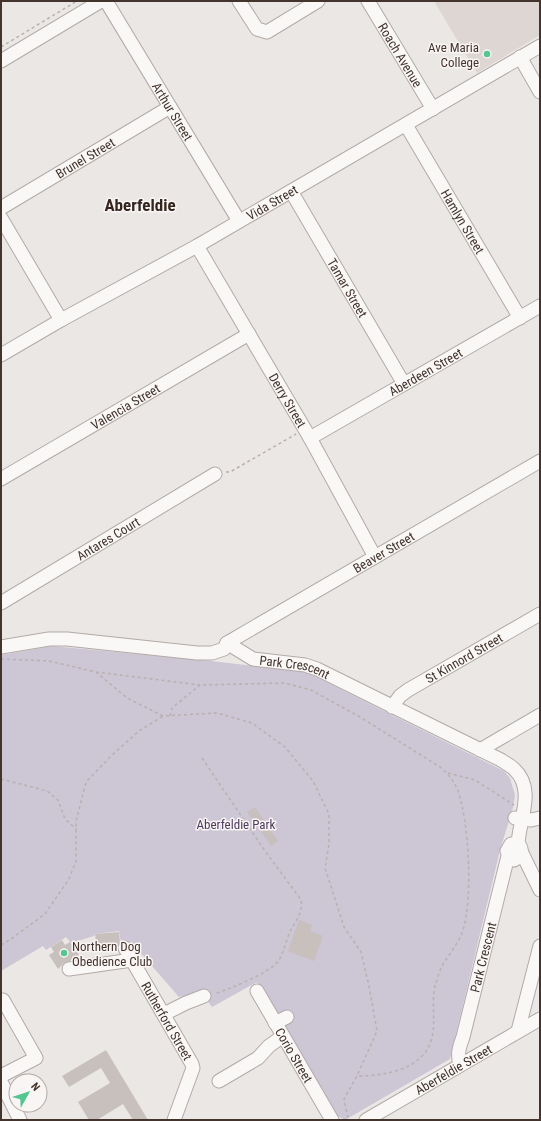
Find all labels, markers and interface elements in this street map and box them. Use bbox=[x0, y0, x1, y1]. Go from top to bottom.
street label: Roach Avenue bbox=[375, 20, 426, 90]
place label: Ave Maria College bbox=[428, 40, 479, 70]
marker: Ave Maria College bbox=[482, 49, 492, 59]
street label: Arthur Street bbox=[149, 79, 196, 143]
street label: Brunel Street bbox=[53, 134, 118, 181]
street label: Vida Street bbox=[244, 182, 300, 223]
street label: Hamlyn Street bbox=[438, 187, 488, 256]
district label: Aberfeldie bbox=[104, 195, 176, 215]
street label: Tamar Street bbox=[324, 255, 371, 320]
street label: Aberdeen Street bbox=[386, 345, 465, 399]
street label: Derry Street bbox=[266, 370, 310, 430]
street label: Valencia Street bbox=[88, 380, 163, 432]
street label: Antares Court bbox=[74, 514, 142, 563]
street label: Beaver Street bbox=[350, 528, 417, 576]
street label: St Kinnord Street bbox=[423, 630, 505, 686]
street label: Park Crescent bbox=[259, 652, 332, 682]
park label: Aberfeldie Park bbox=[197, 817, 276, 832]
street label: Park Crescent bbox=[467, 920, 499, 994]
place label: Northern Dog Obedience Club bbox=[72, 939, 152, 969]
marker: Northern Dog Obedience Club bbox=[59, 948, 69, 958]
street label: Rutherford Street bbox=[139, 979, 196, 1063]
street label: Corio Street bbox=[272, 1025, 316, 1085]
street label: Aberfeldie Street bbox=[412, 1041, 494, 1097]
north arrow bbox=[8, 1073, 48, 1113]
text: N bbox=[28, 1080, 43, 1094]

